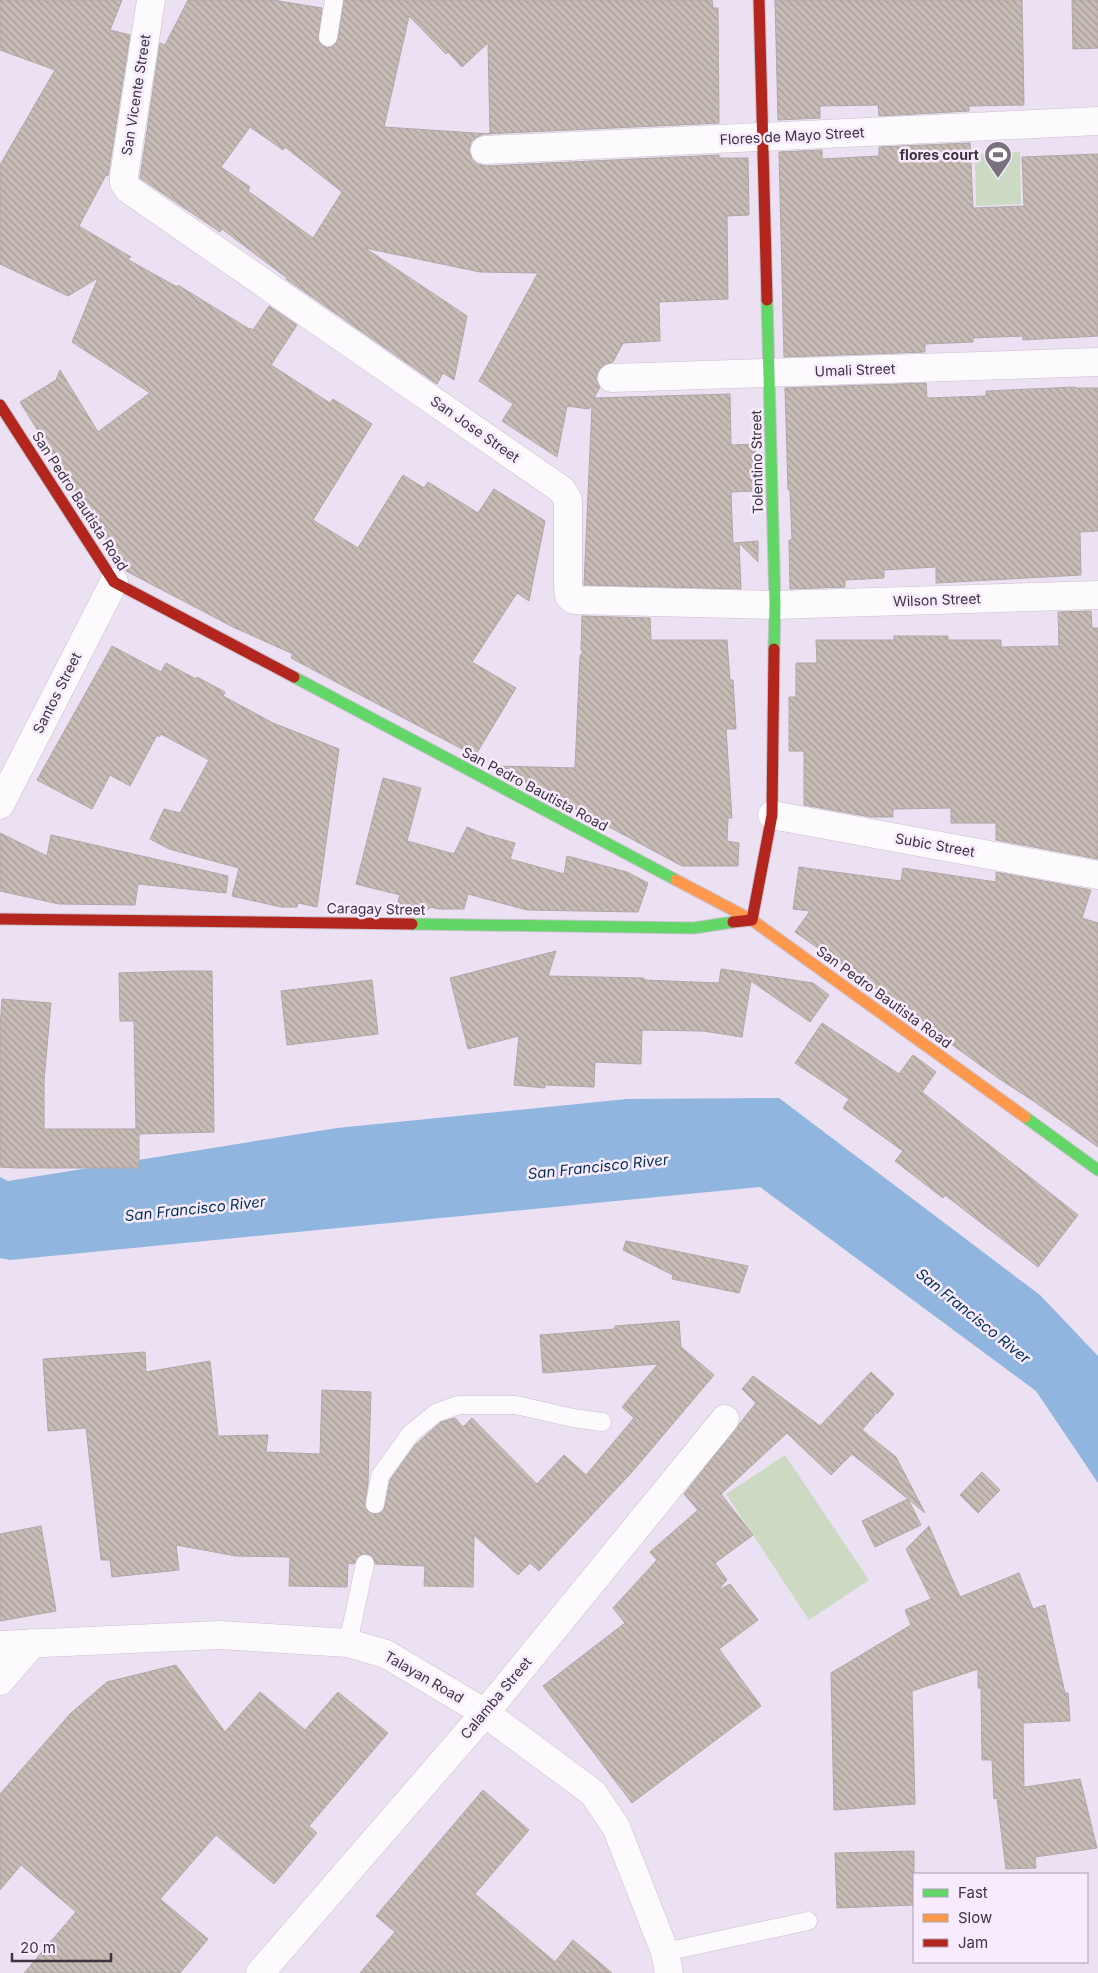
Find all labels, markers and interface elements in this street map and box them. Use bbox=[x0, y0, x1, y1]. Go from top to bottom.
street label: San Vicente Street bbox=[118, 33, 154, 157]
street label: Flores de Mayo Street bbox=[719, 123, 865, 148]
sports icon: flores court bbox=[983, 140, 1013, 179]
place label: flores court bbox=[900, 146, 979, 163]
street label: Umali Street bbox=[814, 360, 896, 379]
street label: San Jose Street bbox=[428, 392, 523, 466]
street label: Tolentino Street bbox=[747, 409, 766, 514]
street label: San Pedro Bautista Road bbox=[29, 428, 132, 574]
street label: Wilson Street bbox=[893, 589, 982, 610]
street label: Santos Street bbox=[29, 649, 84, 736]
street label: San Pedro Bautista Road bbox=[459, 743, 611, 834]
street label: Subic Street bbox=[894, 829, 977, 860]
street label: Caragay Street bbox=[326, 899, 426, 918]
street label: San Pedro Bautista Road bbox=[813, 942, 955, 1051]
water label: San Francisco River bbox=[527, 1150, 670, 1183]
water label: San Francisco River bbox=[124, 1192, 267, 1225]
water label: San Francisco River bbox=[912, 1264, 1035, 1368]
street label: Talayan Road bbox=[382, 1647, 467, 1706]
street label: Calamba Street bbox=[456, 1653, 535, 1742]
legend bbox=[913, 1873, 1088, 1963]
text: Fast bbox=[958, 1883, 988, 1902]
text: Slow bbox=[958, 1908, 992, 1927]
scale bar bbox=[12, 1930, 111, 1962]
text: Jam bbox=[958, 1933, 988, 1952]
text: 20 m bbox=[20, 1938, 56, 1957]

